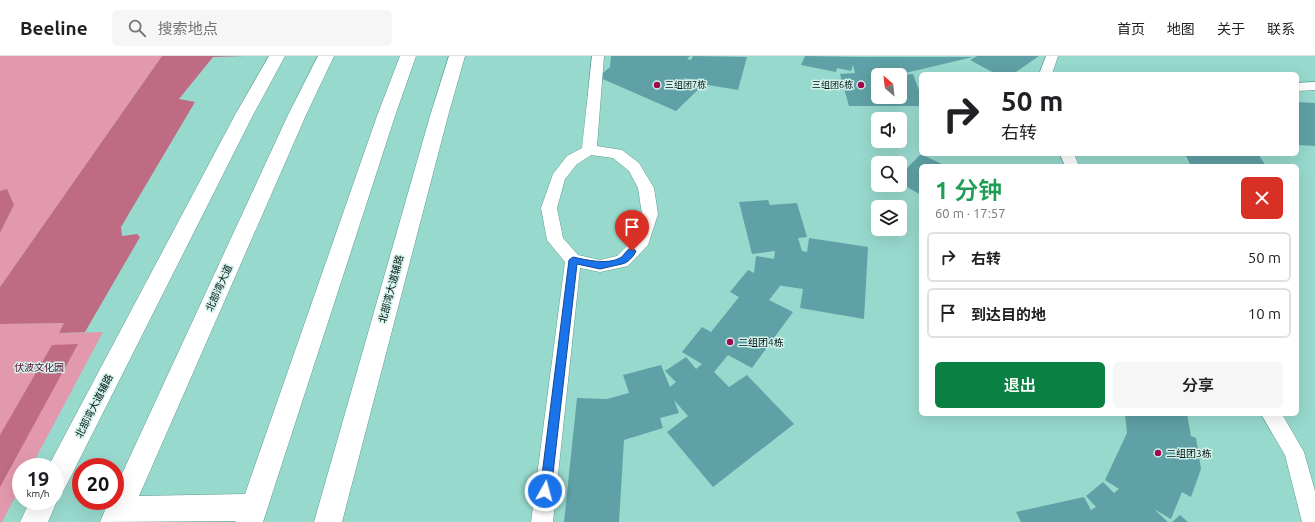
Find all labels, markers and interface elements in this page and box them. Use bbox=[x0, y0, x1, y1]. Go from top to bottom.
search box bbox=[112, 10, 392, 46]
text: Beeline bbox=[20, 17, 88, 39]
icon: search bbox=[126, 17, 148, 39]
text: 搜索地点 bbox=[158, 20, 218, 37]
text: 首页 bbox=[1117, 21, 1145, 37]
text: 地图 bbox=[1167, 21, 1195, 37]
text: 关于 bbox=[1217, 21, 1245, 37]
text: 联系 bbox=[1267, 21, 1295, 37]
north arrow bbox=[871, 68, 907, 104]
map controls bbox=[871, 68, 907, 236]
place label: 三组团7栋 bbox=[665, 79, 706, 90]
place label: 三组团6栋 bbox=[812, 79, 853, 90]
marker: 三组团7栋 bbox=[652, 80, 662, 90]
marker: 三组团6栋 bbox=[856, 80, 866, 90]
text: 50 m bbox=[1001, 85, 1063, 116]
icon: right bbox=[935, 88, 987, 140]
button: sound bbox=[871, 112, 907, 148]
text: 右转 bbox=[1001, 122, 1037, 142]
button: search bbox=[871, 156, 907, 192]
text: 1 分钟 bbox=[935, 177, 1002, 204]
button: close bbox=[1241, 177, 1283, 219]
button: layers bbox=[871, 200, 907, 236]
text: 60 m · 17:57 bbox=[935, 206, 1006, 220]
pin bbox=[615, 210, 649, 251]
icon: arrive bbox=[621, 216, 643, 238]
icon: right bbox=[937, 246, 959, 268]
text: 50 m bbox=[1248, 249, 1281, 266]
text: 右转 bbox=[971, 250, 1001, 267]
street label: 北部湾大道辅路 bbox=[377, 254, 405, 324]
street label: 北部湾大道 bbox=[204, 263, 234, 313]
icon: arrive bbox=[937, 302, 959, 324]
text: 10 m bbox=[1248, 305, 1281, 322]
text: 到达目的地 bbox=[971, 306, 1046, 323]
marker: 二组团4栋 bbox=[725, 337, 735, 347]
place label: 二组团4栋 bbox=[738, 337, 784, 348]
park label: 伏波文化园 bbox=[14, 362, 64, 373]
button: 退出 bbox=[935, 362, 1105, 408]
button: 分享 bbox=[1113, 362, 1283, 408]
street label: 北部湾大道辅路 bbox=[73, 372, 115, 440]
marker: 二组团3栋 bbox=[1153, 448, 1163, 458]
place label: 二组团3栋 bbox=[1166, 448, 1212, 459]
speed limit sign: 20 bbox=[72, 458, 124, 510]
text: 19 bbox=[27, 467, 49, 490]
position arrow bbox=[524, 470, 566, 512]
text: km/h bbox=[26, 488, 50, 499]

